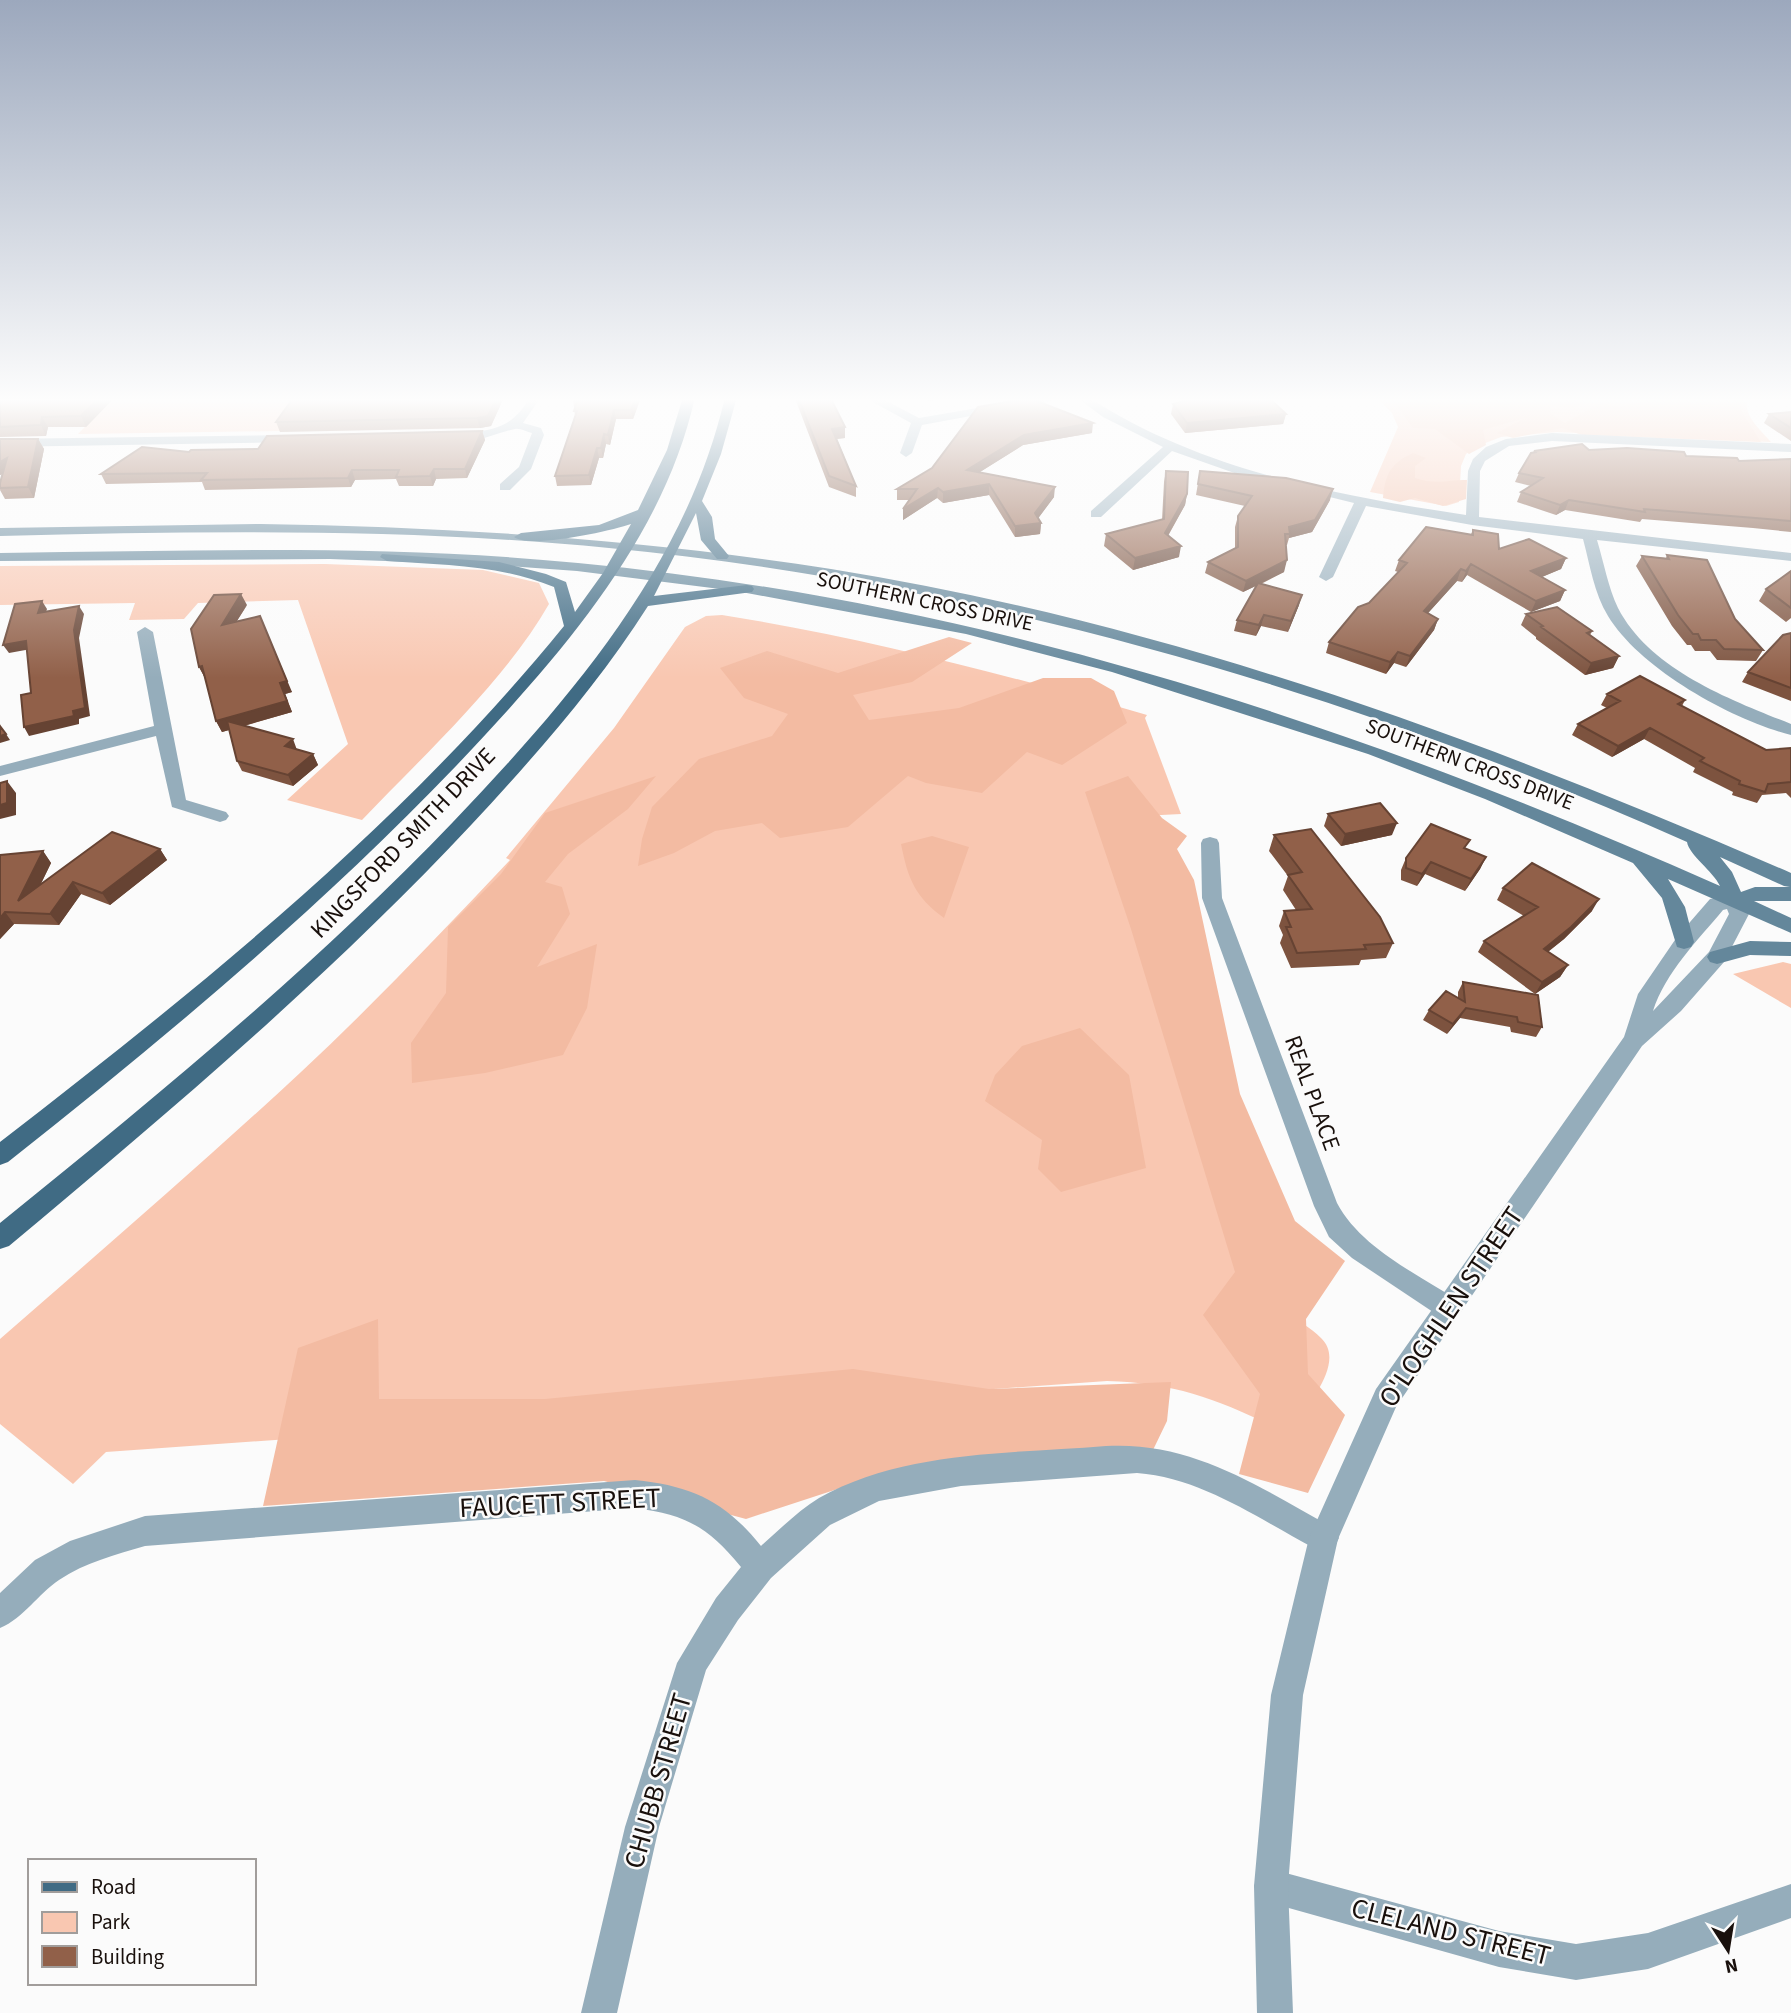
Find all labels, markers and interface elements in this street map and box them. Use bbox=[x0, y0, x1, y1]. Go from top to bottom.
street label: SOUTHERN CROSS DRIVE bbox=[814, 563, 1036, 639]
street label: SOUTHERN CROSS DRIVE bbox=[1361, 710, 1579, 818]
street label: KINGSFORD SMITH DRIVE bbox=[302, 740, 504, 946]
street label: REAL PLACE bbox=[1275, 1031, 1349, 1155]
street label: O'LOGHLEN STREET bbox=[1369, 1199, 1533, 1415]
street label: FAUCETT STREET bbox=[458, 1478, 662, 1528]
street label: CHUBB STREET bbox=[614, 1689, 702, 1873]
legend bbox=[28, 1859, 256, 1985]
text: Road bbox=[91, 1872, 136, 1902]
street label: CLELAND STREET bbox=[1347, 1888, 1555, 1976]
text: Park bbox=[91, 1907, 131, 1937]
north arrow bbox=[1693, 1915, 1763, 1985]
text: Building bbox=[91, 1942, 165, 1972]
text: N bbox=[1722, 1951, 1740, 1980]

